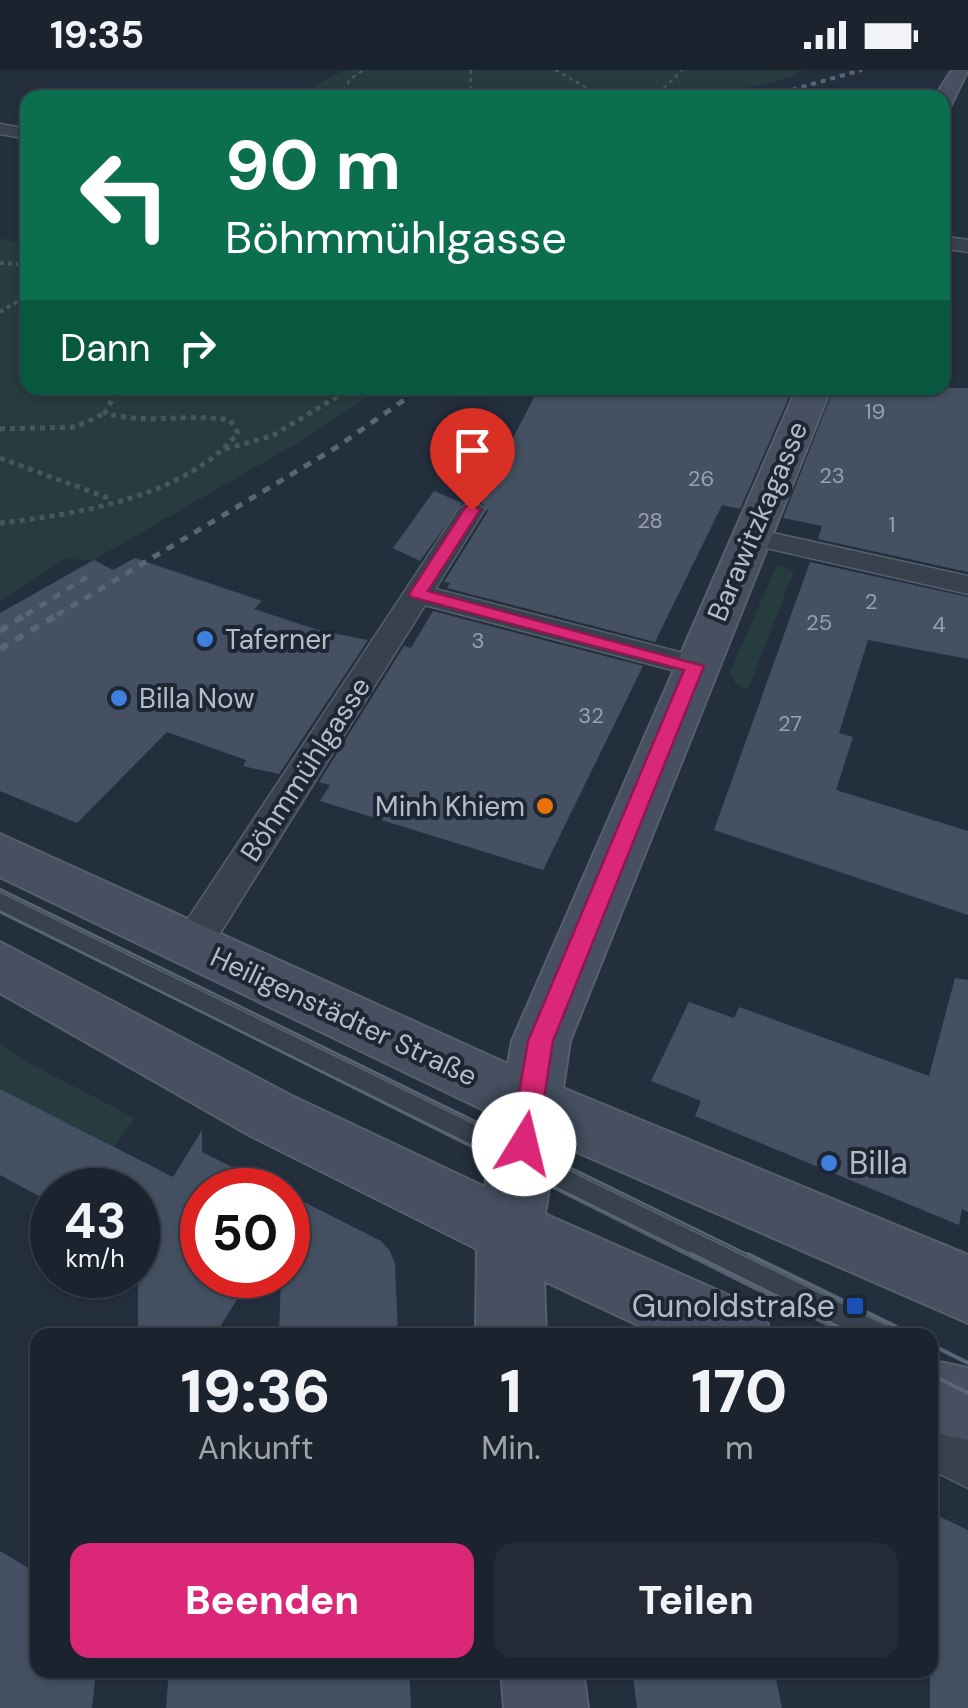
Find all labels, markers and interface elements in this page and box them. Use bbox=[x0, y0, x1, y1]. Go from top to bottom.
text: 19:35 bbox=[50, 10, 144, 60]
text: 90 m bbox=[225, 120, 401, 211]
icon: left bbox=[60, 130, 190, 260]
text: Böhmmühlgasse bbox=[225, 208, 567, 267]
icon: right bbox=[170, 320, 225, 375]
text: Dann bbox=[60, 323, 150, 373]
house number: 19 bbox=[865, 397, 885, 426]
pin bbox=[430, 408, 515, 511]
street label: Barawitzkagasse bbox=[699, 416, 816, 627]
icon: arrive bbox=[445, 423, 500, 478]
house number: 23 bbox=[819, 461, 845, 490]
house number: 26 bbox=[688, 464, 714, 493]
house number: 28 bbox=[637, 506, 663, 535]
house number: 1 bbox=[889, 510, 895, 539]
house number: 2 bbox=[865, 587, 877, 616]
house number: 25 bbox=[806, 608, 832, 637]
house number: 4 bbox=[932, 610, 946, 639]
place label: Taferner bbox=[225, 621, 331, 658]
house number: 3 bbox=[471, 626, 485, 655]
marker: Taferner bbox=[194, 628, 216, 650]
street label: Böhmmühlgasse bbox=[232, 670, 379, 869]
place label: Billa Now bbox=[139, 680, 255, 717]
marker: Billa Now bbox=[108, 687, 130, 709]
house number: 32 bbox=[578, 701, 604, 730]
house number: 27 bbox=[778, 709, 802, 738]
place label: Minh Khiem bbox=[375, 788, 525, 825]
marker: Minh Khiem bbox=[534, 795, 556, 817]
street label: Heiligenstädter Straße bbox=[205, 938, 483, 1095]
position arrow bbox=[472, 1092, 576, 1196]
place label: Billa bbox=[849, 1142, 908, 1184]
marker: Billa bbox=[818, 1152, 840, 1174]
speed limit sign: 50 bbox=[180, 1168, 310, 1298]
text: 43 bbox=[64, 1188, 126, 1254]
text: km/h bbox=[65, 1242, 125, 1275]
place label: Gunoldstraße bbox=[632, 1285, 835, 1327]
marker: Gunoldstraße bbox=[844, 1295, 866, 1317]
text: 19:36 bbox=[181, 1352, 331, 1431]
text: 1 bbox=[500, 1352, 522, 1431]
text: 170 bbox=[691, 1352, 787, 1431]
text: Ankunft bbox=[198, 1427, 314, 1469]
text: Min. bbox=[481, 1427, 541, 1469]
text: m bbox=[725, 1427, 754, 1469]
button: Beenden bbox=[70, 1543, 474, 1658]
button: Teilen bbox=[494, 1543, 898, 1658]

